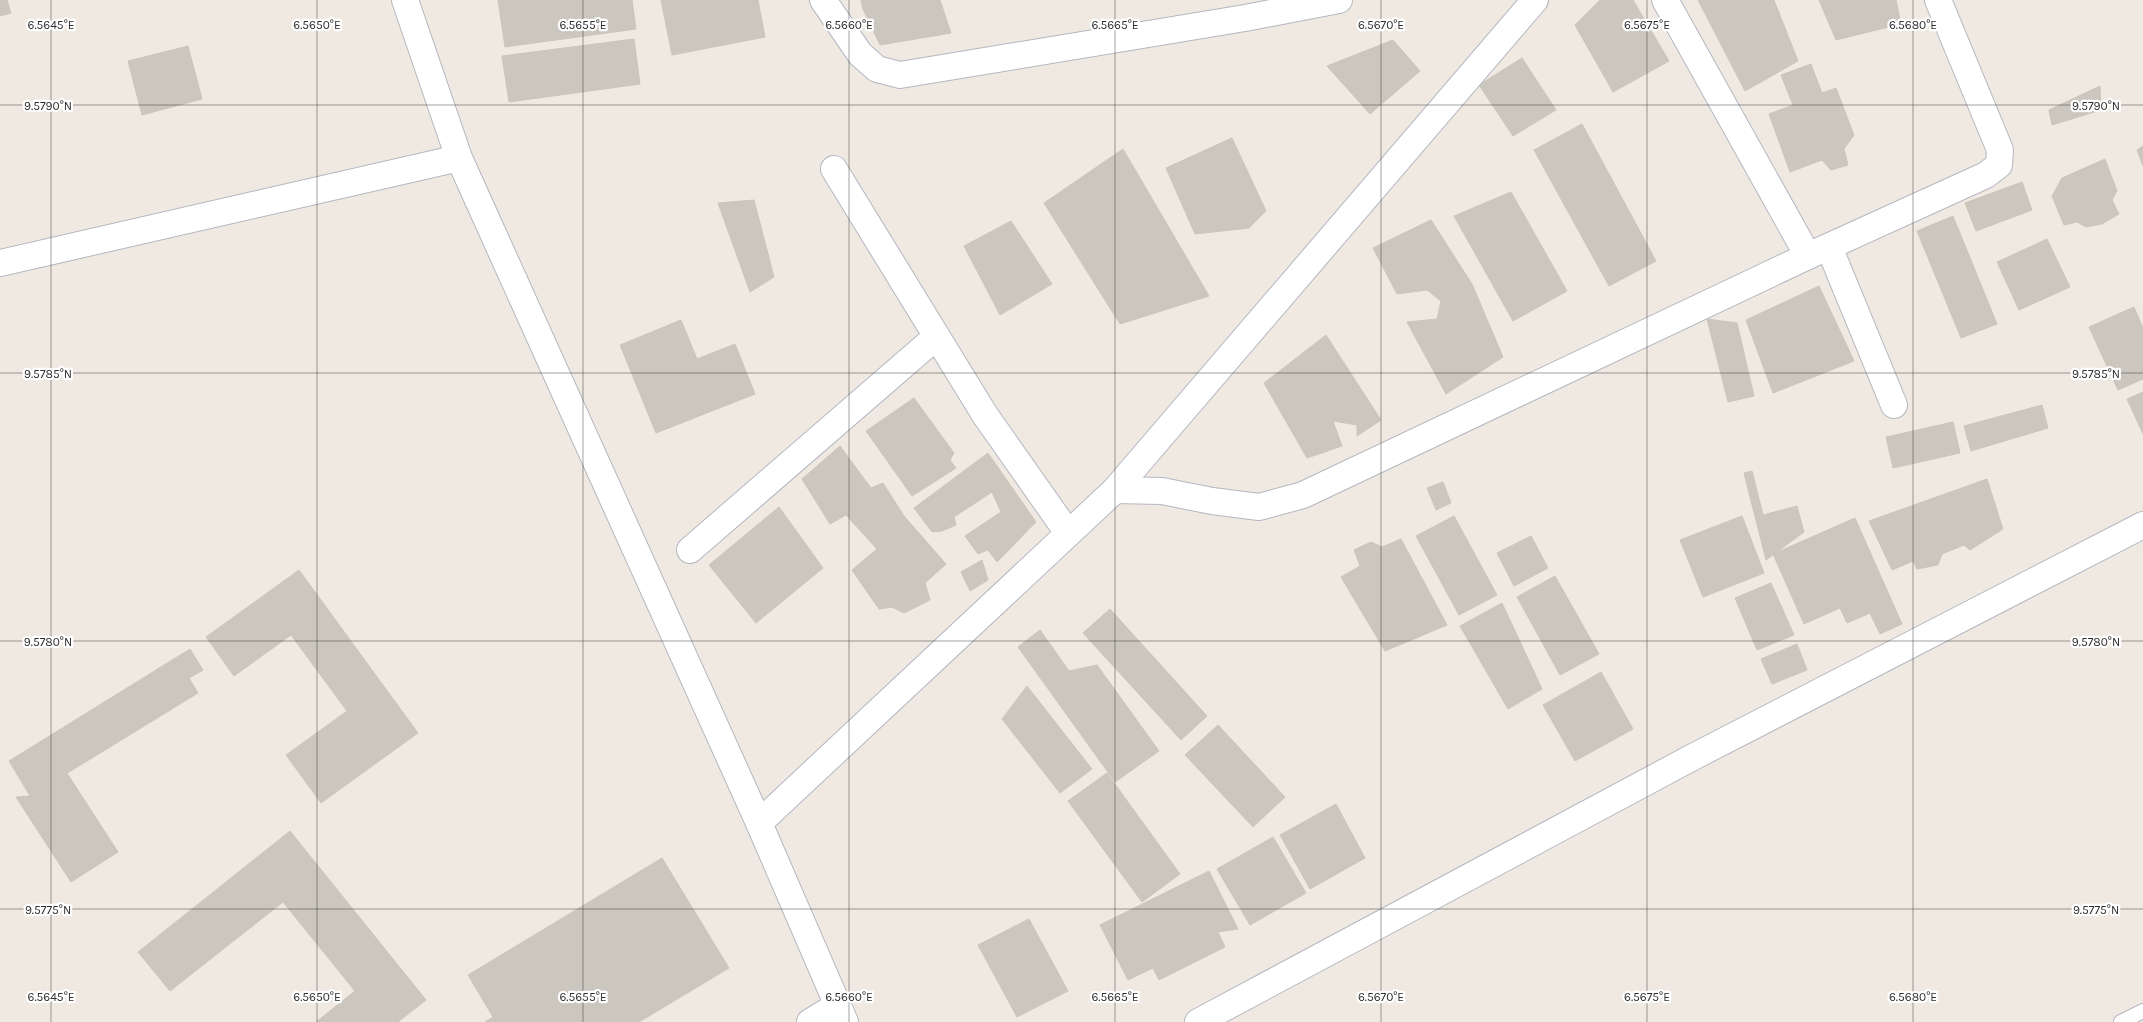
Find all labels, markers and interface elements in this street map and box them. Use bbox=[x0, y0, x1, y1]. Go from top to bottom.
text: 6.5645°E bbox=[28, 18, 74, 32]
text: 6.5650°E bbox=[293, 18, 341, 32]
text: 6.5655°E bbox=[559, 18, 607, 32]
text: 6.5660°E bbox=[825, 18, 873, 32]
text: 6.5665°E bbox=[1091, 18, 1139, 32]
text: 6.5670°E bbox=[1358, 18, 1404, 32]
text: 6.5675°E bbox=[1624, 18, 1670, 32]
text: 6.5680°E bbox=[1889, 18, 1937, 32]
text: 9.5790°N bbox=[24, 99, 72, 113]
text: 9.5790°N bbox=[2072, 99, 2120, 113]
text: 9.5785°N bbox=[24, 367, 72, 381]
text: 9.5785°N bbox=[2072, 367, 2120, 381]
text: 9.5780°N bbox=[24, 635, 72, 649]
text: 9.5780°N bbox=[2072, 635, 2120, 649]
text: 9.5775°N bbox=[25, 903, 71, 917]
text: 9.5775°N bbox=[2073, 903, 2119, 917]
text: 6.5645°E bbox=[28, 990, 74, 1004]
text: 6.5650°E bbox=[293, 990, 341, 1004]
text: 6.5655°E bbox=[559, 990, 607, 1004]
text: 6.5660°E bbox=[825, 990, 873, 1004]
text: 6.5665°E bbox=[1091, 990, 1139, 1004]
text: 6.5670°E bbox=[1358, 990, 1404, 1004]
text: 6.5675°E bbox=[1624, 990, 1670, 1004]
text: 6.5680°E bbox=[1889, 990, 1937, 1004]

